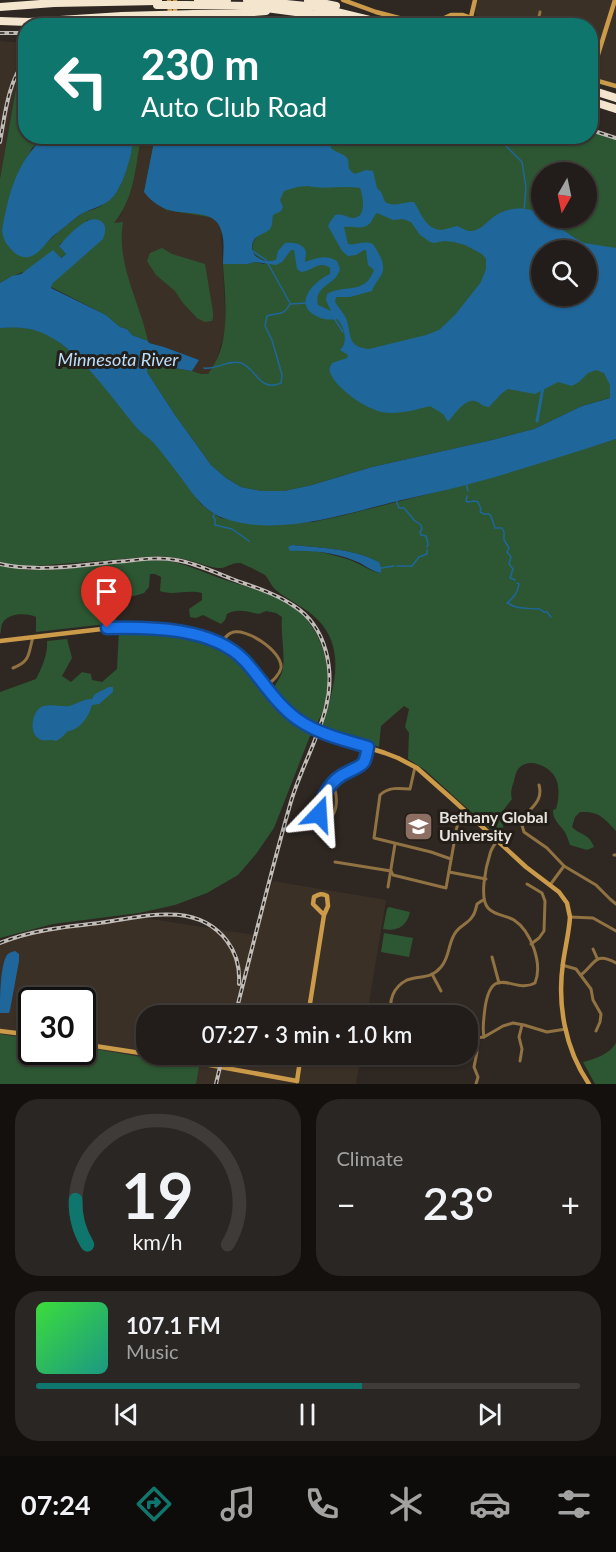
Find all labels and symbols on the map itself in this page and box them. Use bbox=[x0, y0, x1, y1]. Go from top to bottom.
north arrow bbox=[531, 162, 597, 228]
water label: Minnesota River bbox=[58, 348, 179, 370]
pin bbox=[81, 566, 132, 628]
position arrow bbox=[287, 782, 351, 846]
place label: Bethany Global University bbox=[439, 807, 548, 844]
school or university icon: Bethany Global University bbox=[402, 810, 434, 842]
speed limit sign: 30 bbox=[18, 987, 96, 1065]

